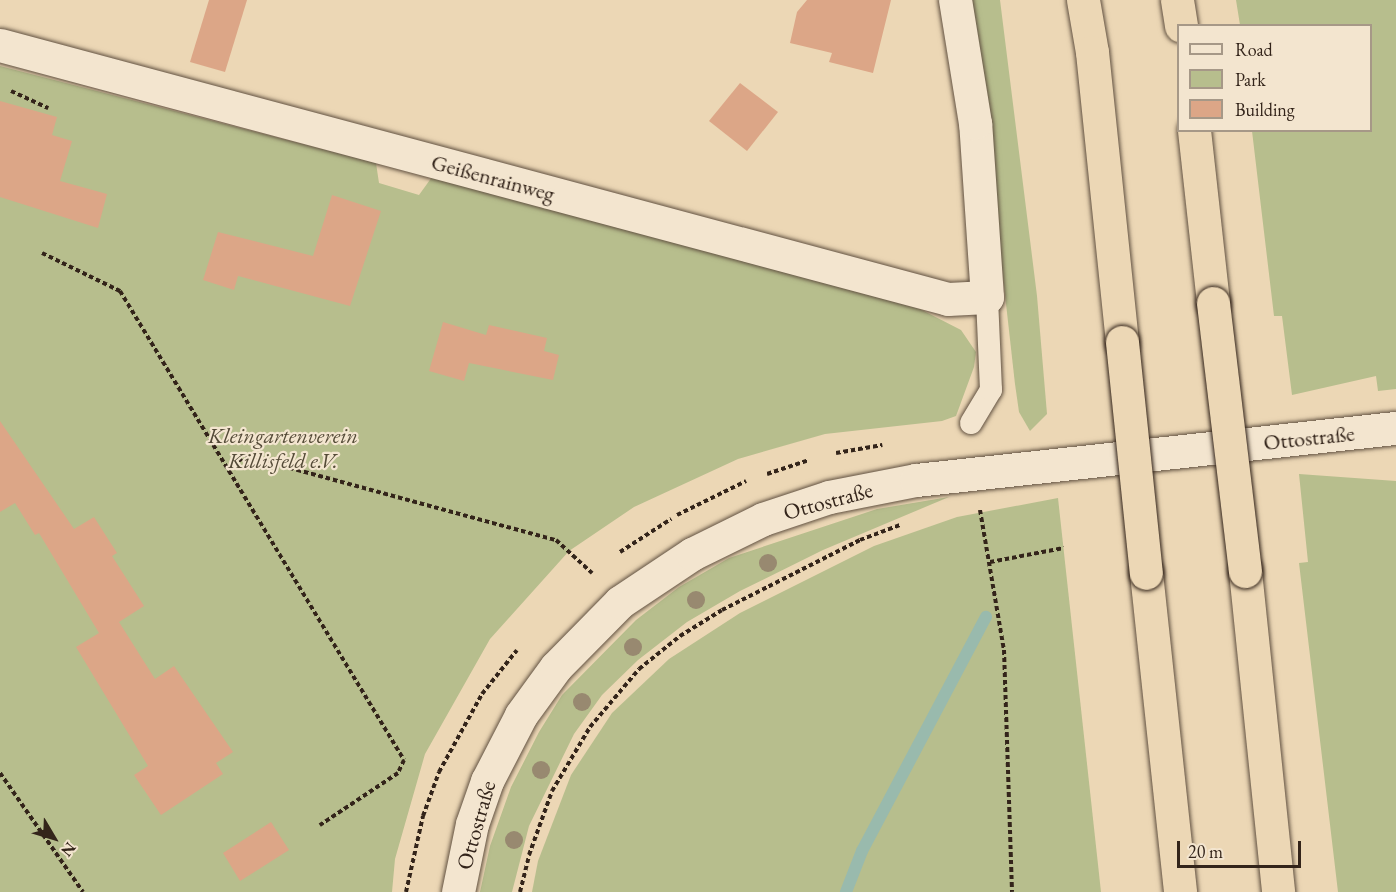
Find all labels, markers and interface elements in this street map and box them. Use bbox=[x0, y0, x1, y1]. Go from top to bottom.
legend bbox=[1177, 24, 1372, 132]
text: Road bbox=[1235, 38, 1273, 61]
text: Park bbox=[1235, 68, 1266, 91]
text: Building bbox=[1235, 98, 1295, 121]
street label: Geißenrainweg bbox=[428, 149, 558, 207]
street label: Ottostraße bbox=[1262, 420, 1356, 456]
park label: Kleingartenverein Killisfeld e.V. bbox=[208, 422, 358, 474]
street label: Ottostraße bbox=[780, 476, 876, 526]
street label: Ottostraße bbox=[451, 777, 501, 873]
north arrow bbox=[24, 808, 84, 868]
scale bar bbox=[1180, 829, 1304, 867]
text: N bbox=[56, 838, 81, 861]
text: 20 m bbox=[1188, 840, 1223, 863]

